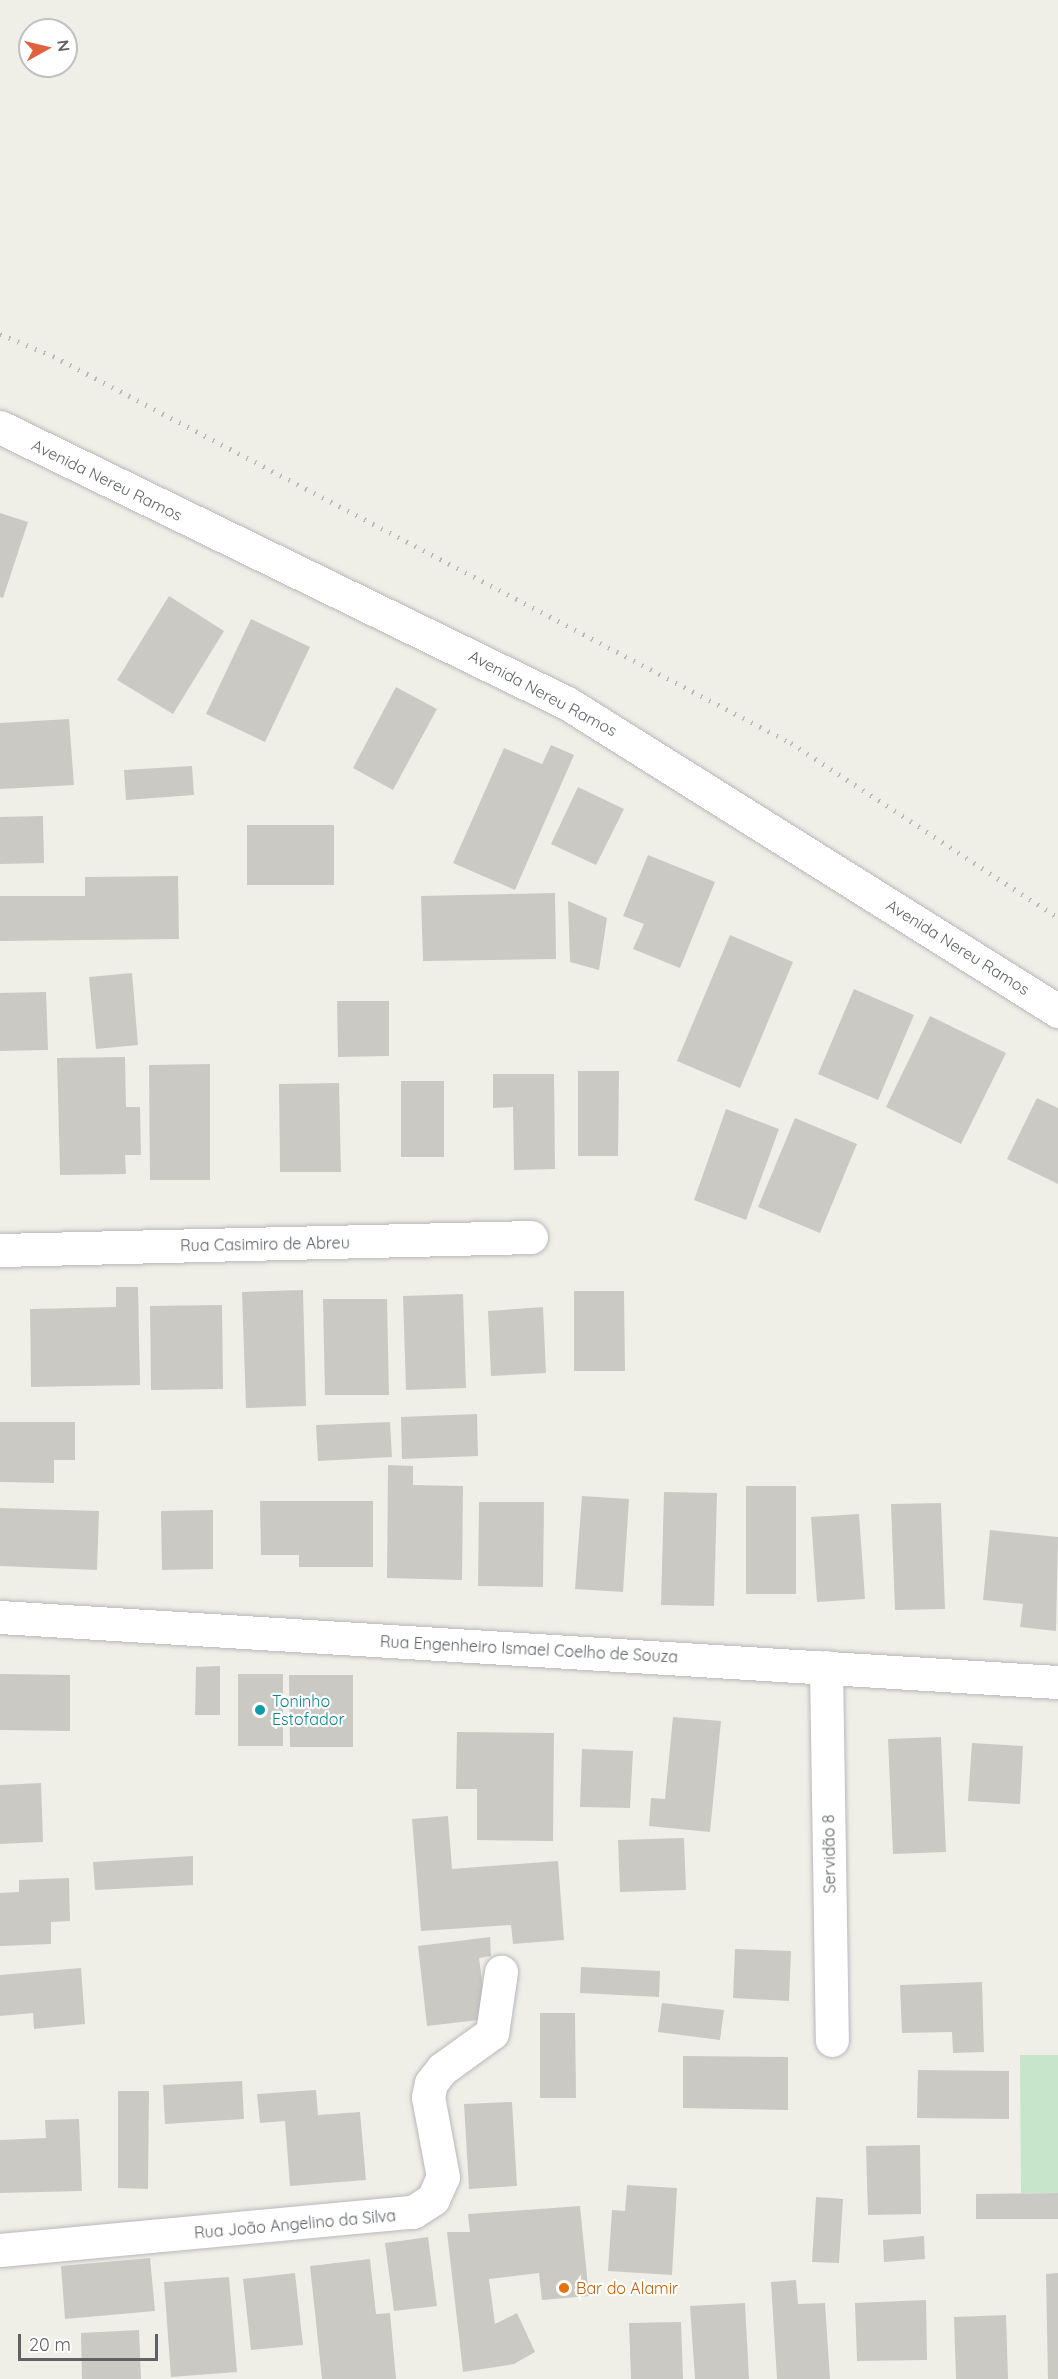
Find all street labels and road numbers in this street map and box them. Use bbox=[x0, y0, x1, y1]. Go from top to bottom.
street label: Avenida Nereu Ramos bbox=[29, 435, 185, 525]
street label: Avenida Nereu Ramos bbox=[466, 646, 620, 740]
street label: Avenida Nereu Ramos bbox=[883, 895, 1033, 999]
street label: Rua Casimiro de Abreu bbox=[180, 1233, 350, 1255]
street label: Rua Engenheiro Ismael Coelho de Souza bbox=[379, 1632, 679, 1666]
street label: Servidão 8 bbox=[819, 1814, 839, 1894]
street label: Rua João Angelino da Silva bbox=[193, 2206, 397, 2242]

